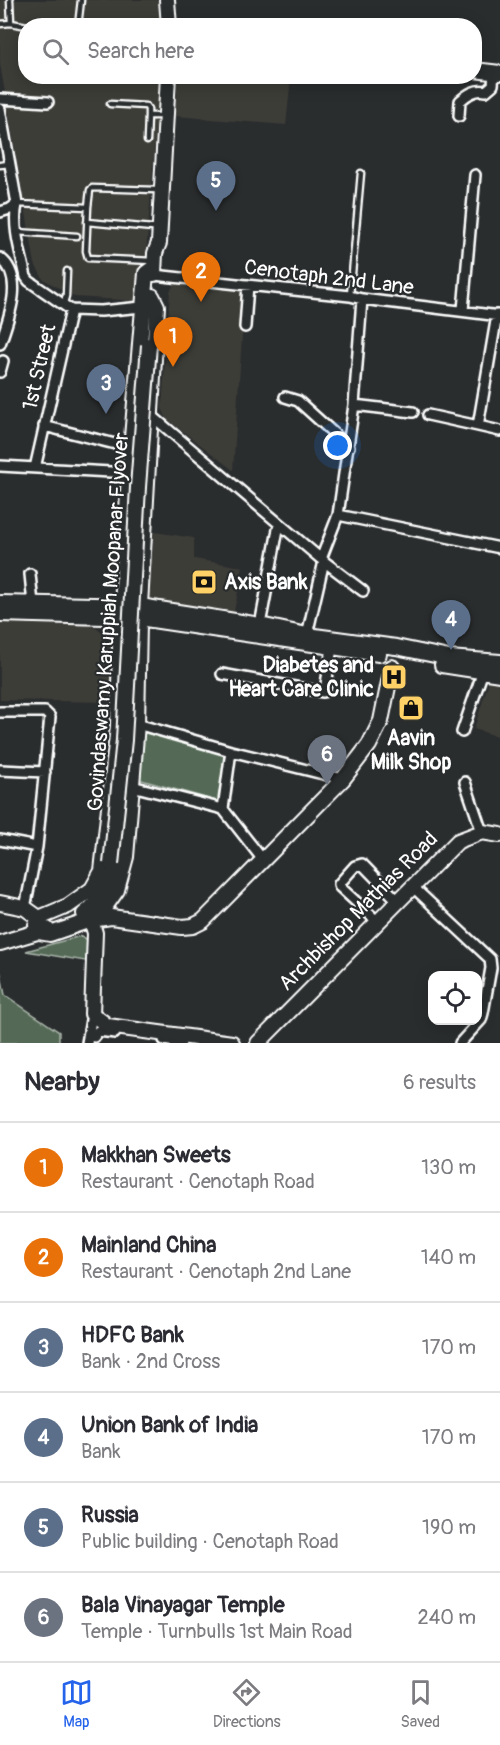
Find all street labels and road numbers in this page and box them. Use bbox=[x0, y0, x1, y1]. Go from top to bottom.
street label: Cenotaph 2nd Lane bbox=[243, 254, 416, 301]
street label: 1st Street bbox=[16, 321, 63, 413]
street label: Govindaswamy Karuppiah Moopanar Flyover bbox=[82, 431, 135, 812]
street label: Archbishop Mathias Road bbox=[273, 826, 444, 997]

